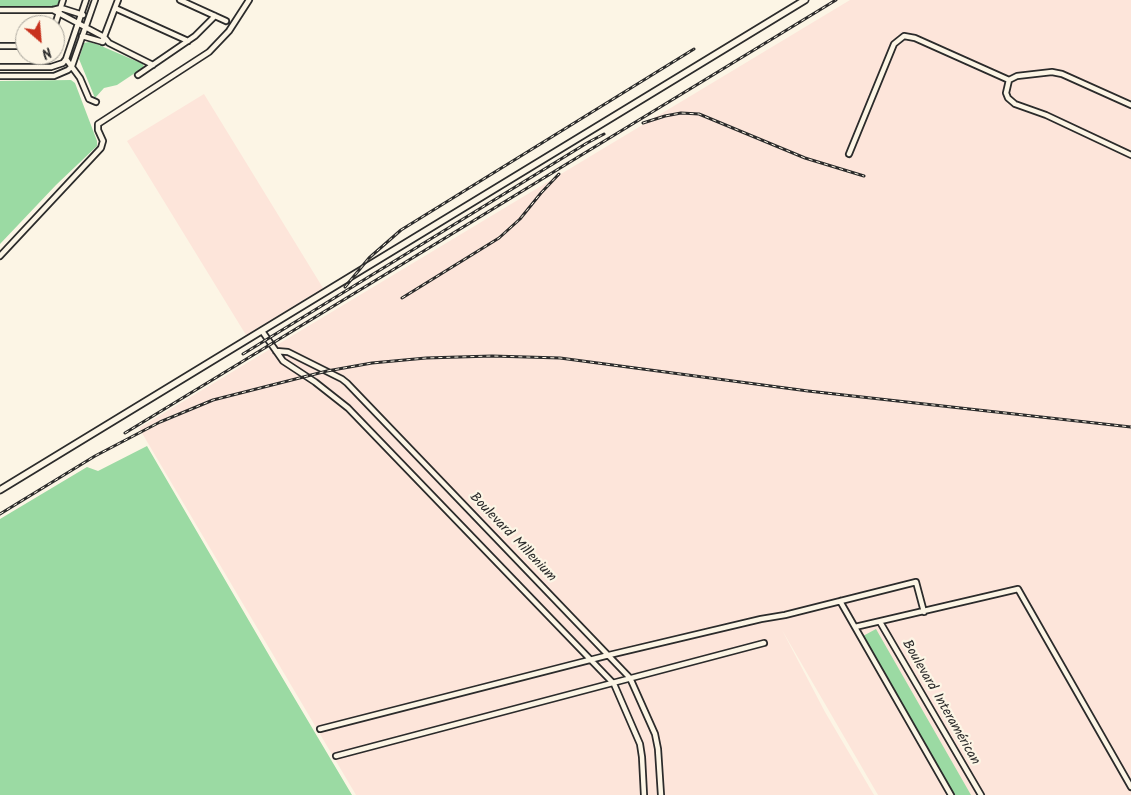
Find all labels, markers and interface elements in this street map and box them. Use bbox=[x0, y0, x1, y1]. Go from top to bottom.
north arrow bbox=[15, 15, 65, 65]
text: N bbox=[37, 41, 55, 64]
street label: Boulevard Millenium bbox=[465, 490, 559, 586]
street label: Boulevard Interamérican bbox=[897, 637, 983, 769]

